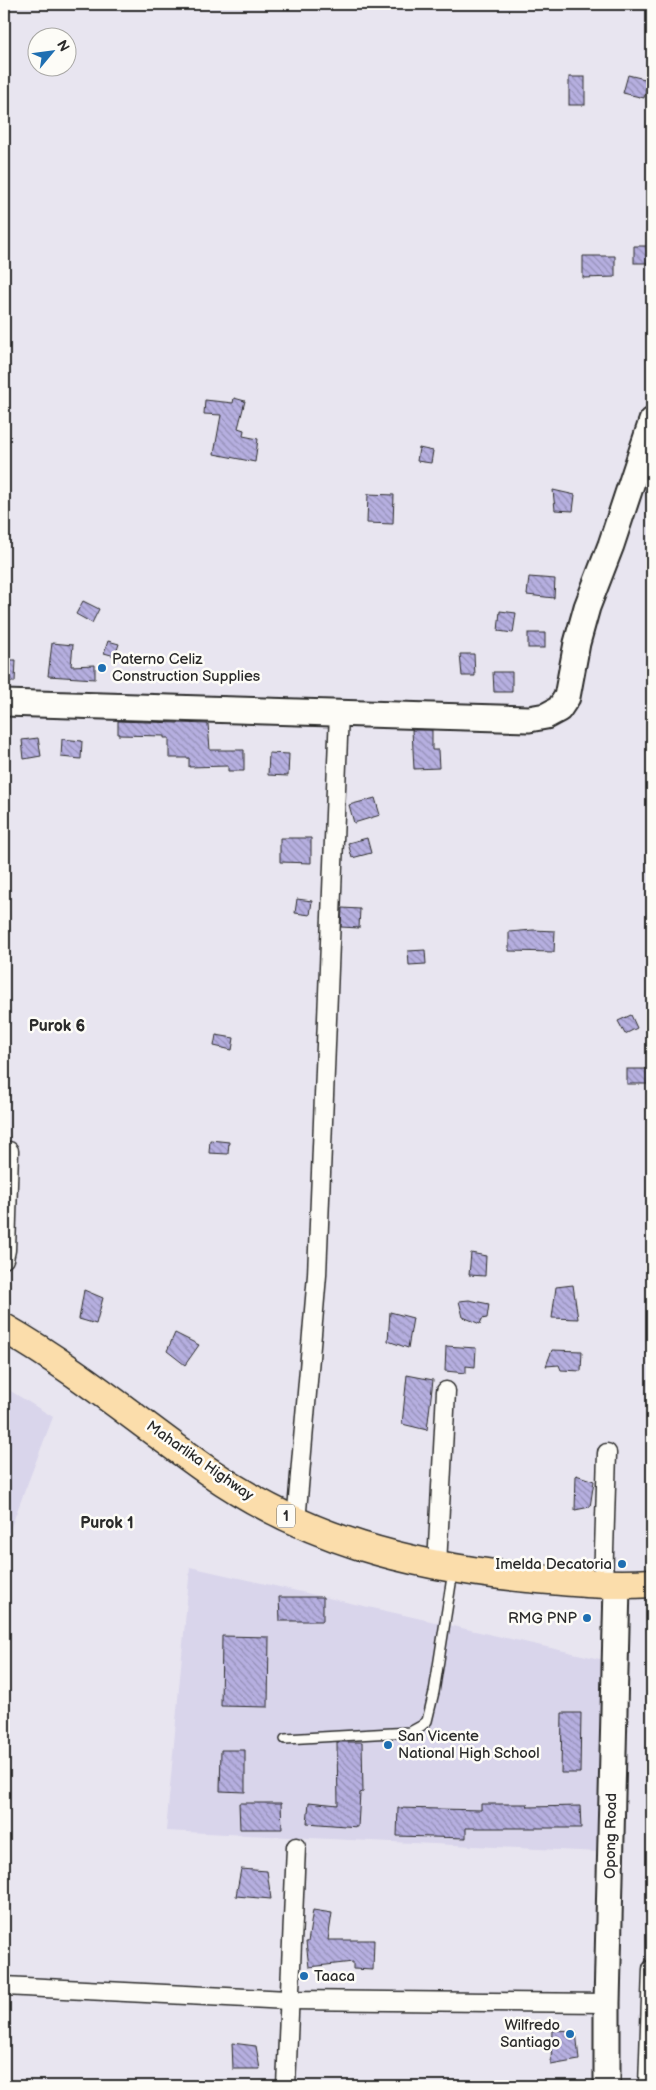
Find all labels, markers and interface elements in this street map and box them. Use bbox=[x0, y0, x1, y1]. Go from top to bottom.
north arrow bbox=[28, 28, 78, 78]
text: N bbox=[53, 37, 73, 55]
place label: Paterno Celiz Construction Supplies bbox=[112, 650, 261, 686]
marker: Paterno Celiz Construction Supplies bbox=[96, 662, 108, 674]
district label: Purok 6 bbox=[29, 1017, 86, 1036]
street label: Maharlika Highway bbox=[143, 1417, 258, 1505]
road number: 1 bbox=[277, 1504, 295, 1528]
district label: Purok 1 bbox=[80, 1514, 134, 1533]
place label: Imelda Decatoria bbox=[495, 1555, 612, 1574]
marker: Imelda Decatoria bbox=[616, 1558, 628, 1570]
place label: RMG PNP bbox=[508, 1609, 578, 1628]
marker: RMG PNP bbox=[581, 1612, 593, 1624]
place label: San Vicente National High School bbox=[398, 1727, 540, 1763]
marker: San Vicente National High School bbox=[382, 1739, 394, 1751]
street label: Opong Road bbox=[601, 1793, 621, 1879]
place label: Taaca bbox=[314, 1967, 355, 1986]
marker: Taaca bbox=[298, 1970, 310, 1982]
place label: Wilfredo Santiago bbox=[500, 2016, 560, 2052]
marker: Wilfredo Santiago bbox=[564, 2028, 576, 2040]

